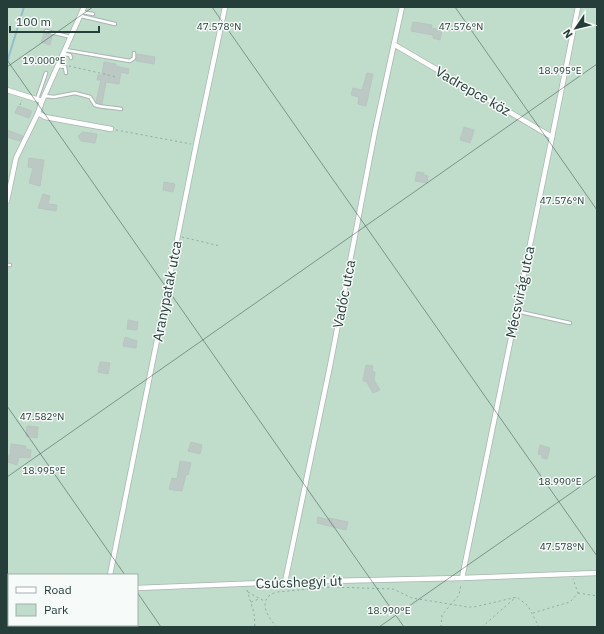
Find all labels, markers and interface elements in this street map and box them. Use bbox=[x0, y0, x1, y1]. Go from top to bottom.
scale bar bbox=[10, 8, 99, 34]
north arrow bbox=[556, 8, 596, 48]
text: 100 m bbox=[16, 14, 51, 29]
text: 47.578°N bbox=[197, 20, 241, 33]
text: 47.576°N bbox=[439, 20, 483, 33]
text: N bbox=[560, 26, 576, 41]
text: 19.000°E bbox=[22, 54, 66, 67]
street label: Vadrepce köz bbox=[432, 62, 514, 120]
text: 18.995°E bbox=[538, 64, 582, 77]
text: 47.576°N bbox=[540, 194, 584, 207]
street label: Aranypatak utca bbox=[148, 239, 186, 343]
street label: Mécsvirág utca bbox=[501, 244, 539, 340]
street label: Vadóc utca bbox=[329, 258, 360, 330]
text: 47.582°N bbox=[20, 410, 64, 423]
text: 18.995°E bbox=[22, 464, 66, 477]
text: 18.990°E bbox=[538, 475, 582, 488]
text: 47.578°N bbox=[540, 540, 584, 553]
street label: Csúcshegyi út bbox=[255, 571, 343, 593]
legend bbox=[8, 574, 138, 626]
text: Road bbox=[44, 582, 72, 597]
text: Park bbox=[44, 602, 69, 617]
text: 18.990°E bbox=[367, 604, 411, 617]

